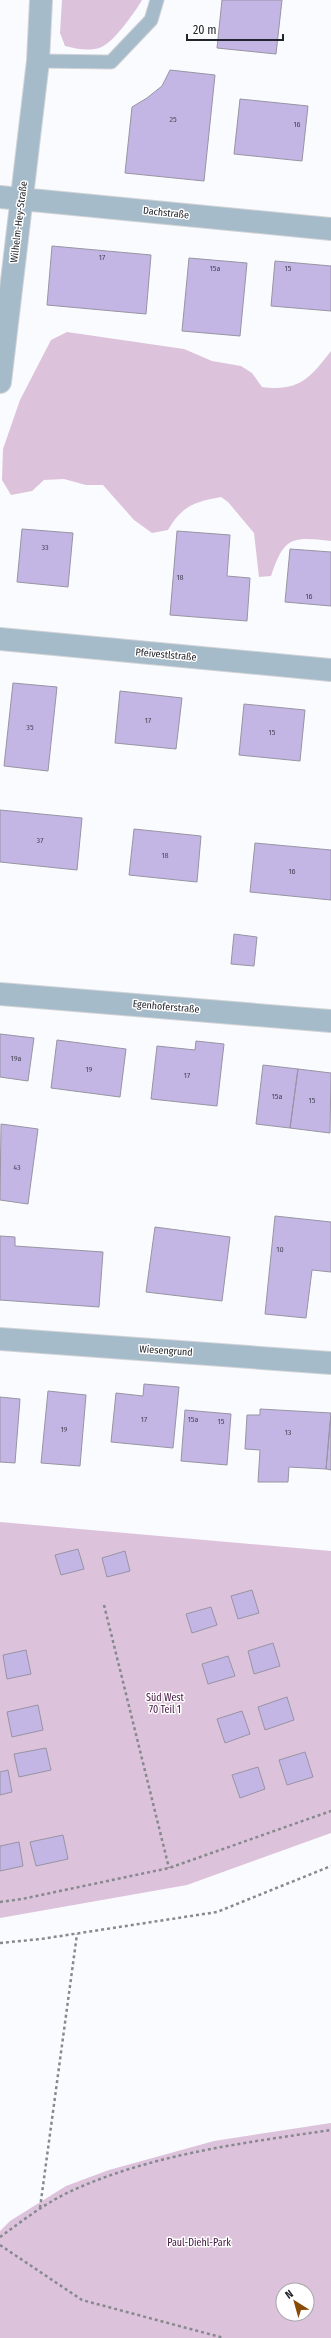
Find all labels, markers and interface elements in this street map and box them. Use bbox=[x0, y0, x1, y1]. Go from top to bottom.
scale bar bbox=[187, 16, 283, 42]
text: 20 m bbox=[193, 23, 217, 37]
house number: 25 bbox=[169, 115, 177, 124]
house number: 16 bbox=[293, 120, 301, 129]
street label: Wilhelm-Hey-Straße bbox=[8, 180, 30, 263]
street label: Dachstraße bbox=[142, 205, 190, 221]
house number: 17 bbox=[99, 253, 106, 262]
house number: 15a bbox=[210, 264, 220, 273]
house number: 15 bbox=[285, 264, 292, 273]
house number: 33 bbox=[41, 543, 49, 552]
house number: 18 bbox=[176, 573, 184, 582]
house number: 16 bbox=[305, 592, 313, 601]
street label: Pfeivestlstraße bbox=[135, 646, 197, 664]
house number: 17 bbox=[145, 716, 152, 725]
house number: 35 bbox=[26, 723, 34, 732]
house number: 15 bbox=[269, 728, 276, 737]
house number: 37 bbox=[37, 836, 44, 845]
house number: 18 bbox=[161, 851, 169, 860]
house number: 16 bbox=[288, 867, 296, 876]
street label: Egenhoferstraße bbox=[132, 998, 200, 1016]
house number: 19a bbox=[11, 1054, 21, 1063]
house number: 19 bbox=[85, 1065, 93, 1074]
house number: 17 bbox=[184, 1071, 191, 1080]
house number: 15a bbox=[272, 1092, 282, 1101]
house number: 15 bbox=[309, 1096, 316, 1105]
house number: 43 bbox=[13, 1163, 21, 1172]
house number: 10 bbox=[276, 1245, 284, 1254]
street label: Wiesengrund bbox=[139, 1343, 193, 1359]
house number: 17 bbox=[141, 1415, 148, 1424]
house number: 15a bbox=[188, 1415, 198, 1424]
house number: 15 bbox=[218, 1417, 225, 1426]
house number: 19 bbox=[60, 1425, 68, 1434]
house number: 13 bbox=[285, 1428, 292, 1437]
park label: Süd West 70 Teil 1 bbox=[146, 1692, 185, 1716]
park label: Paul-Diehl-Park bbox=[167, 2237, 231, 2249]
north arrow bbox=[275, 2282, 315, 2322]
text: N bbox=[283, 2287, 296, 2302]

